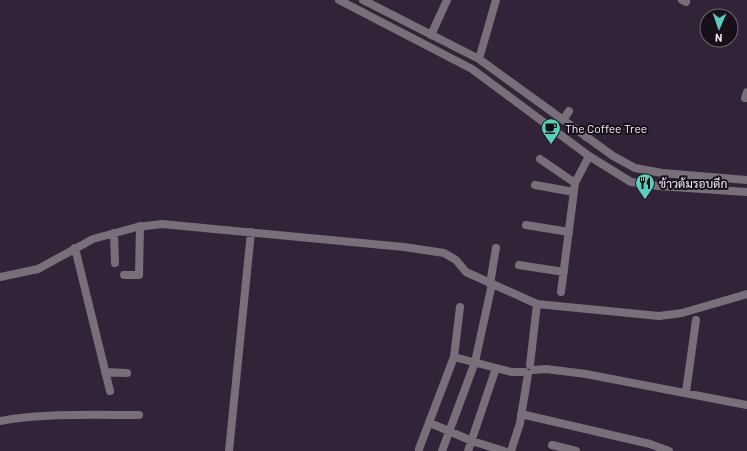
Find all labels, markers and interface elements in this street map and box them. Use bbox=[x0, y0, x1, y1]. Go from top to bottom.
north arrow bbox=[699, 8, 739, 48]
text: N bbox=[715, 32, 723, 45]
cafe icon: The Coffee Tree bbox=[540, 117, 562, 145]
place label: The Coffee Tree bbox=[565, 121, 647, 135]
restaurant icon: ข้าวต้มรอบดึก bbox=[634, 172, 656, 200]
place label: ข้าวต้มรอบดึก bbox=[659, 176, 727, 190]

